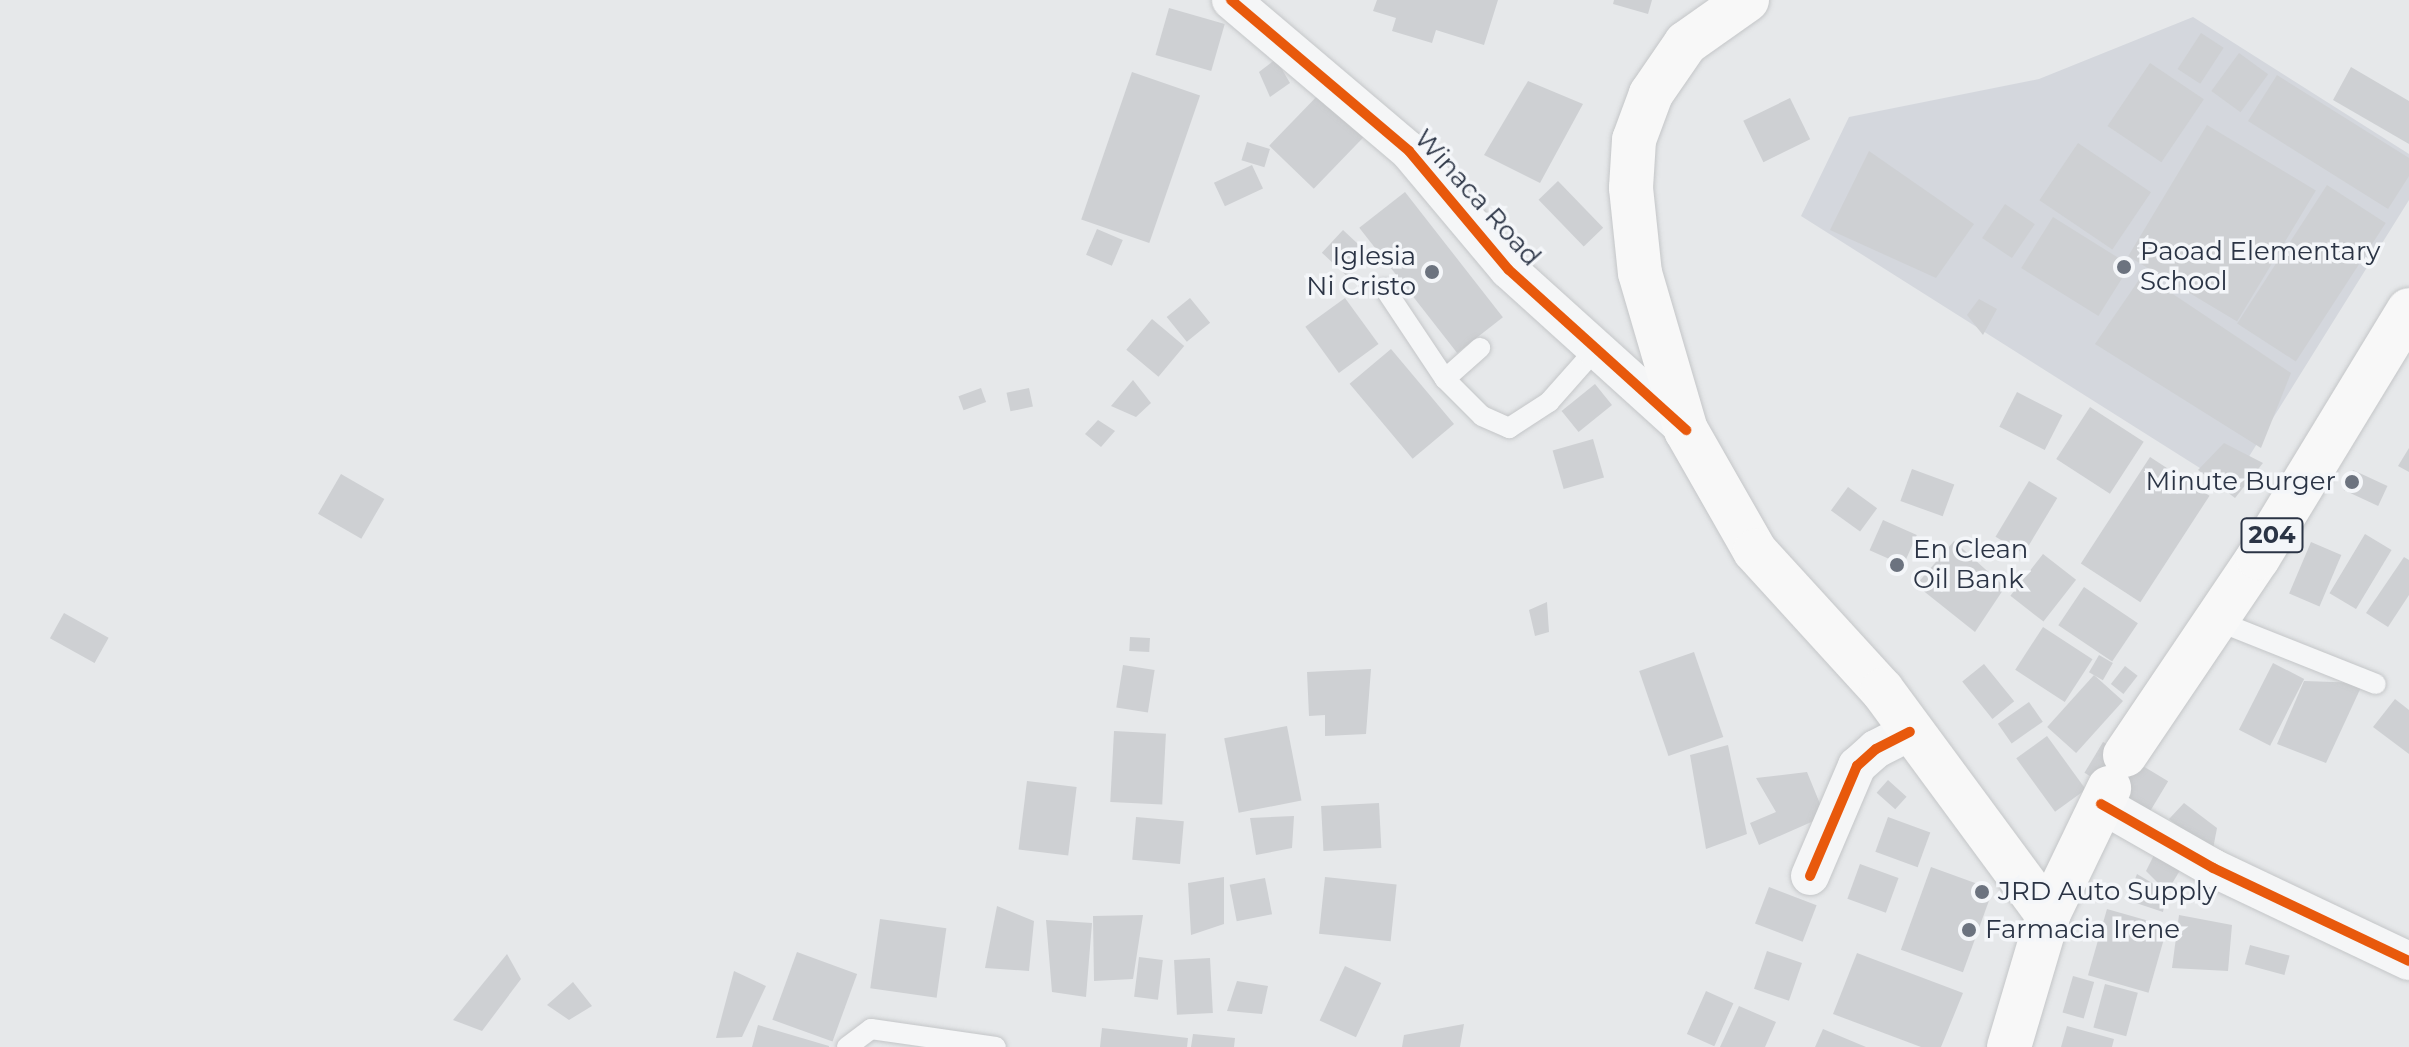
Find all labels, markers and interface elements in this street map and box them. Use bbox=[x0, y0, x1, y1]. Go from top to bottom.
street label: Winaca Road bbox=[1407, 123, 1547, 273]
place label: Paoad Elementary School bbox=[2140, 236, 2380, 298]
place label: Iglesia Ni Cristo bbox=[1306, 241, 1416, 302]
marker: Paoad Elementary School bbox=[2115, 258, 2133, 276]
marker: Iglesia Ni Cristo bbox=[1423, 263, 1441, 281]
place label: Minute Burger bbox=[2145, 466, 2336, 498]
marker: Minute Burger bbox=[2343, 473, 2361, 491]
road number: 204 bbox=[2240, 515, 2304, 555]
place label: En Clean Oil Bank bbox=[1913, 534, 2028, 596]
marker: En Clean Oil Bank bbox=[1888, 556, 1906, 574]
place label: JRD Auto Supply bbox=[1998, 876, 2217, 908]
marker: JRD Auto Supply bbox=[1973, 883, 1991, 901]
place label: Farmacia Irene bbox=[1985, 914, 2180, 946]
marker: Farmacia Irene bbox=[1960, 921, 1978, 939]

